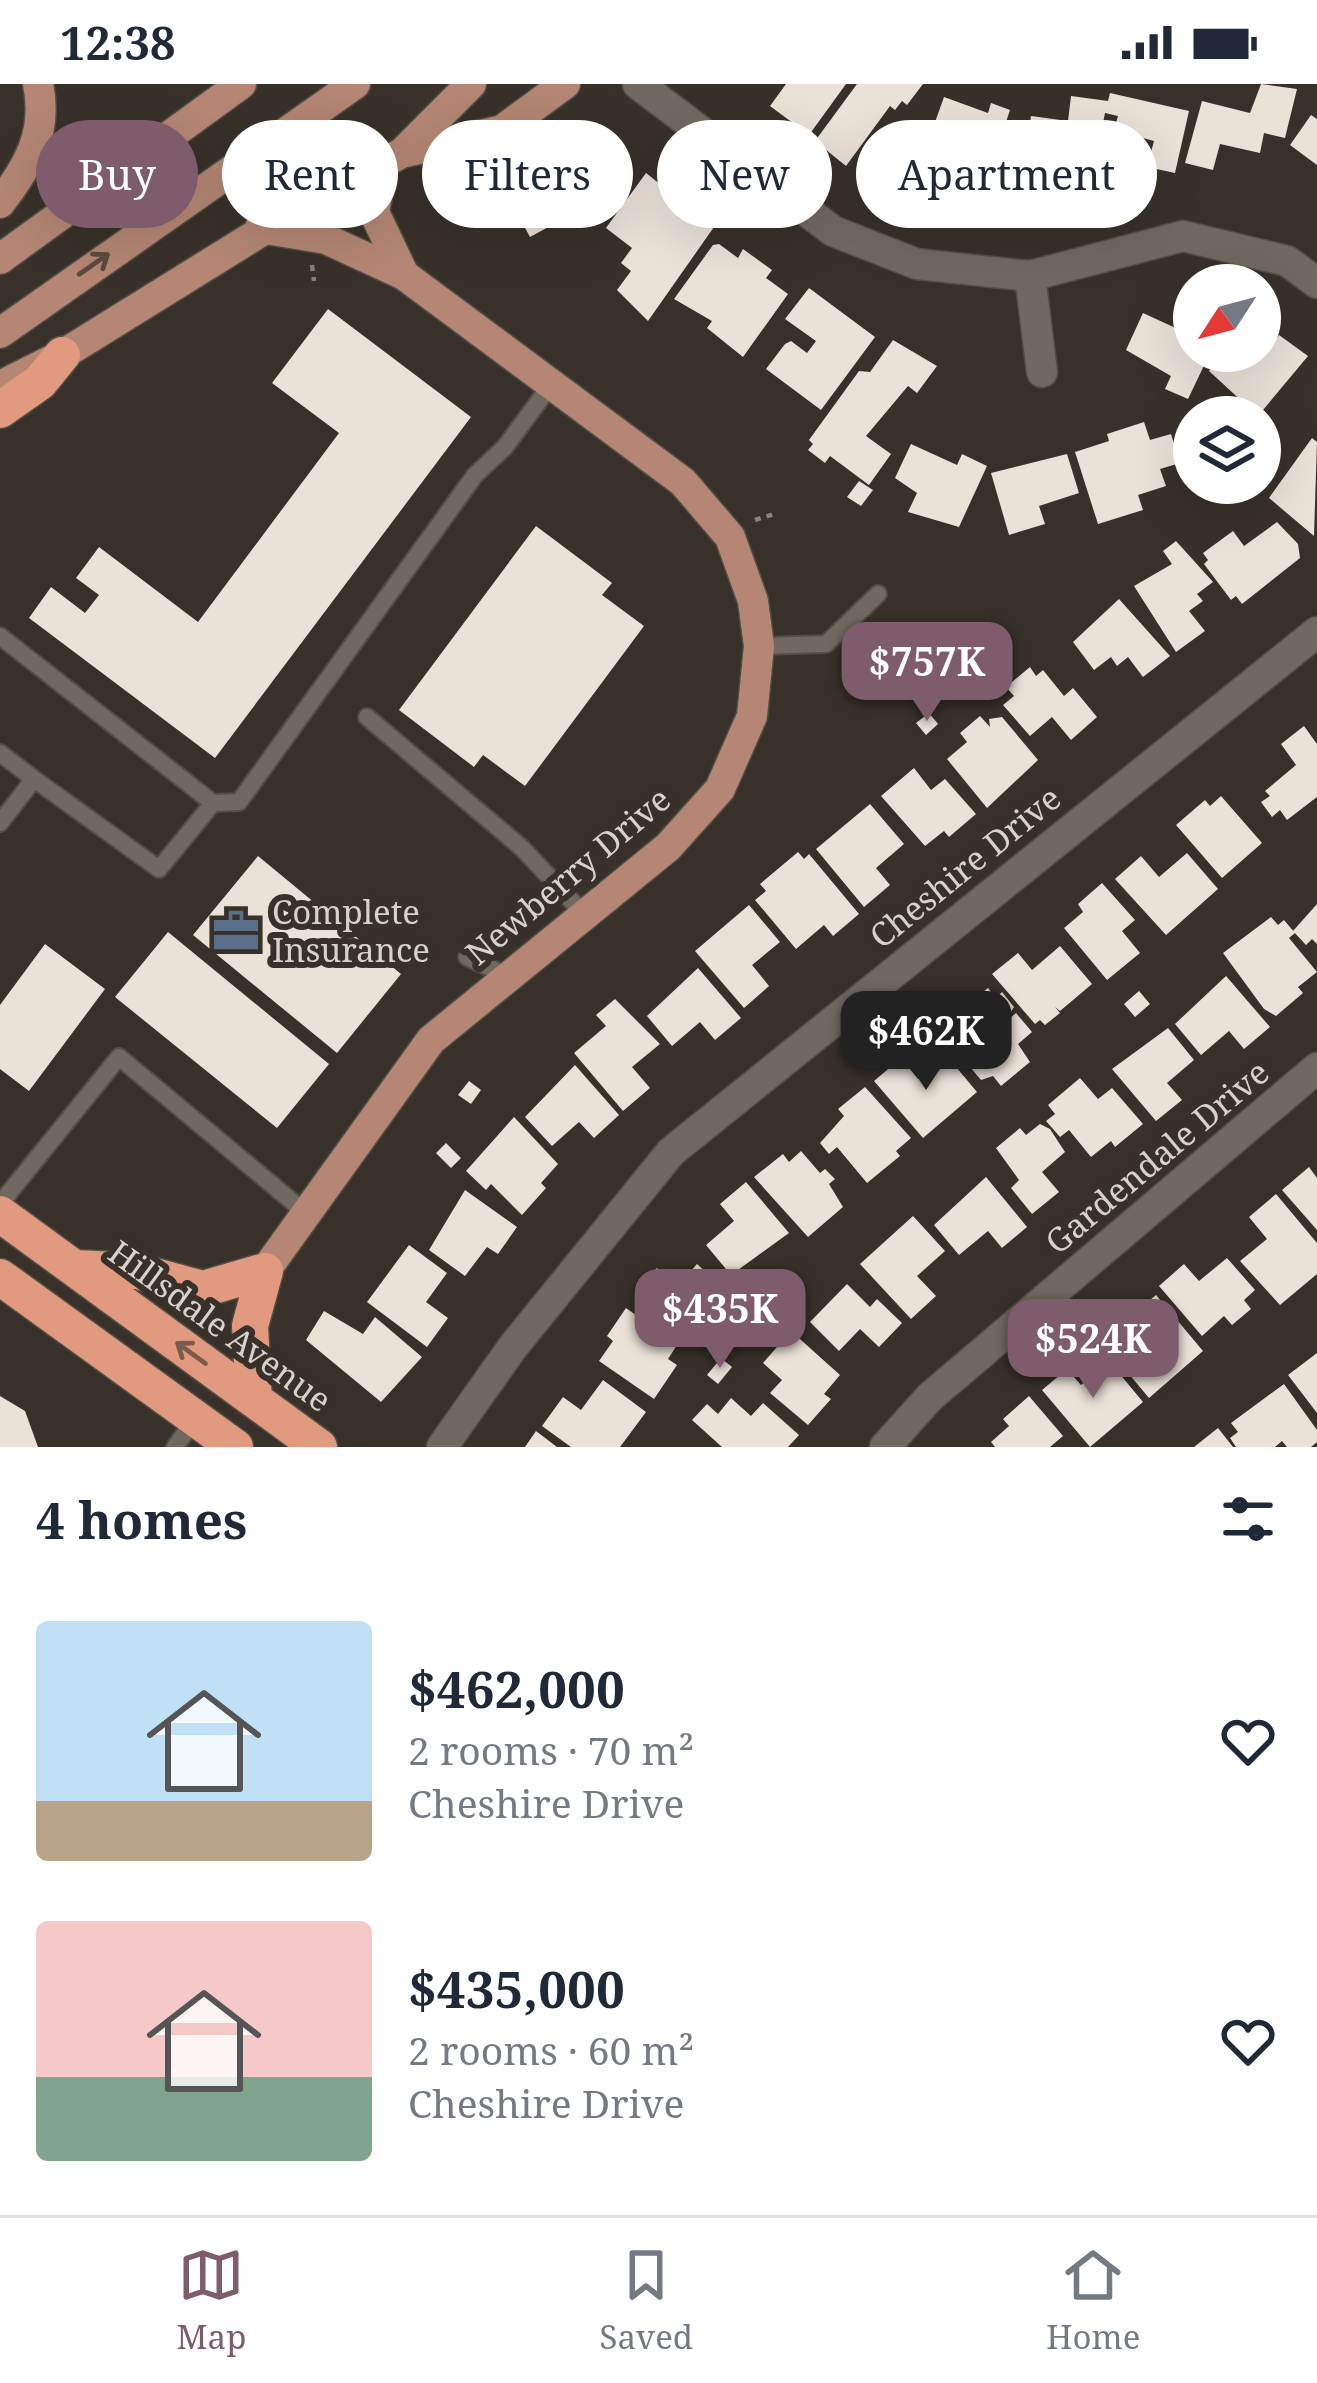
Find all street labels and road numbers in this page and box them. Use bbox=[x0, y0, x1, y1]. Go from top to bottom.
street label: Cheshire Drive bbox=[860, 776, 1070, 958]
street label: Newberry Drive bbox=[456, 777, 680, 975]
street label: Gardendale Drive bbox=[1035, 1050, 1278, 1264]
street label: Hillsdale Avenue bbox=[100, 1229, 341, 1422]

